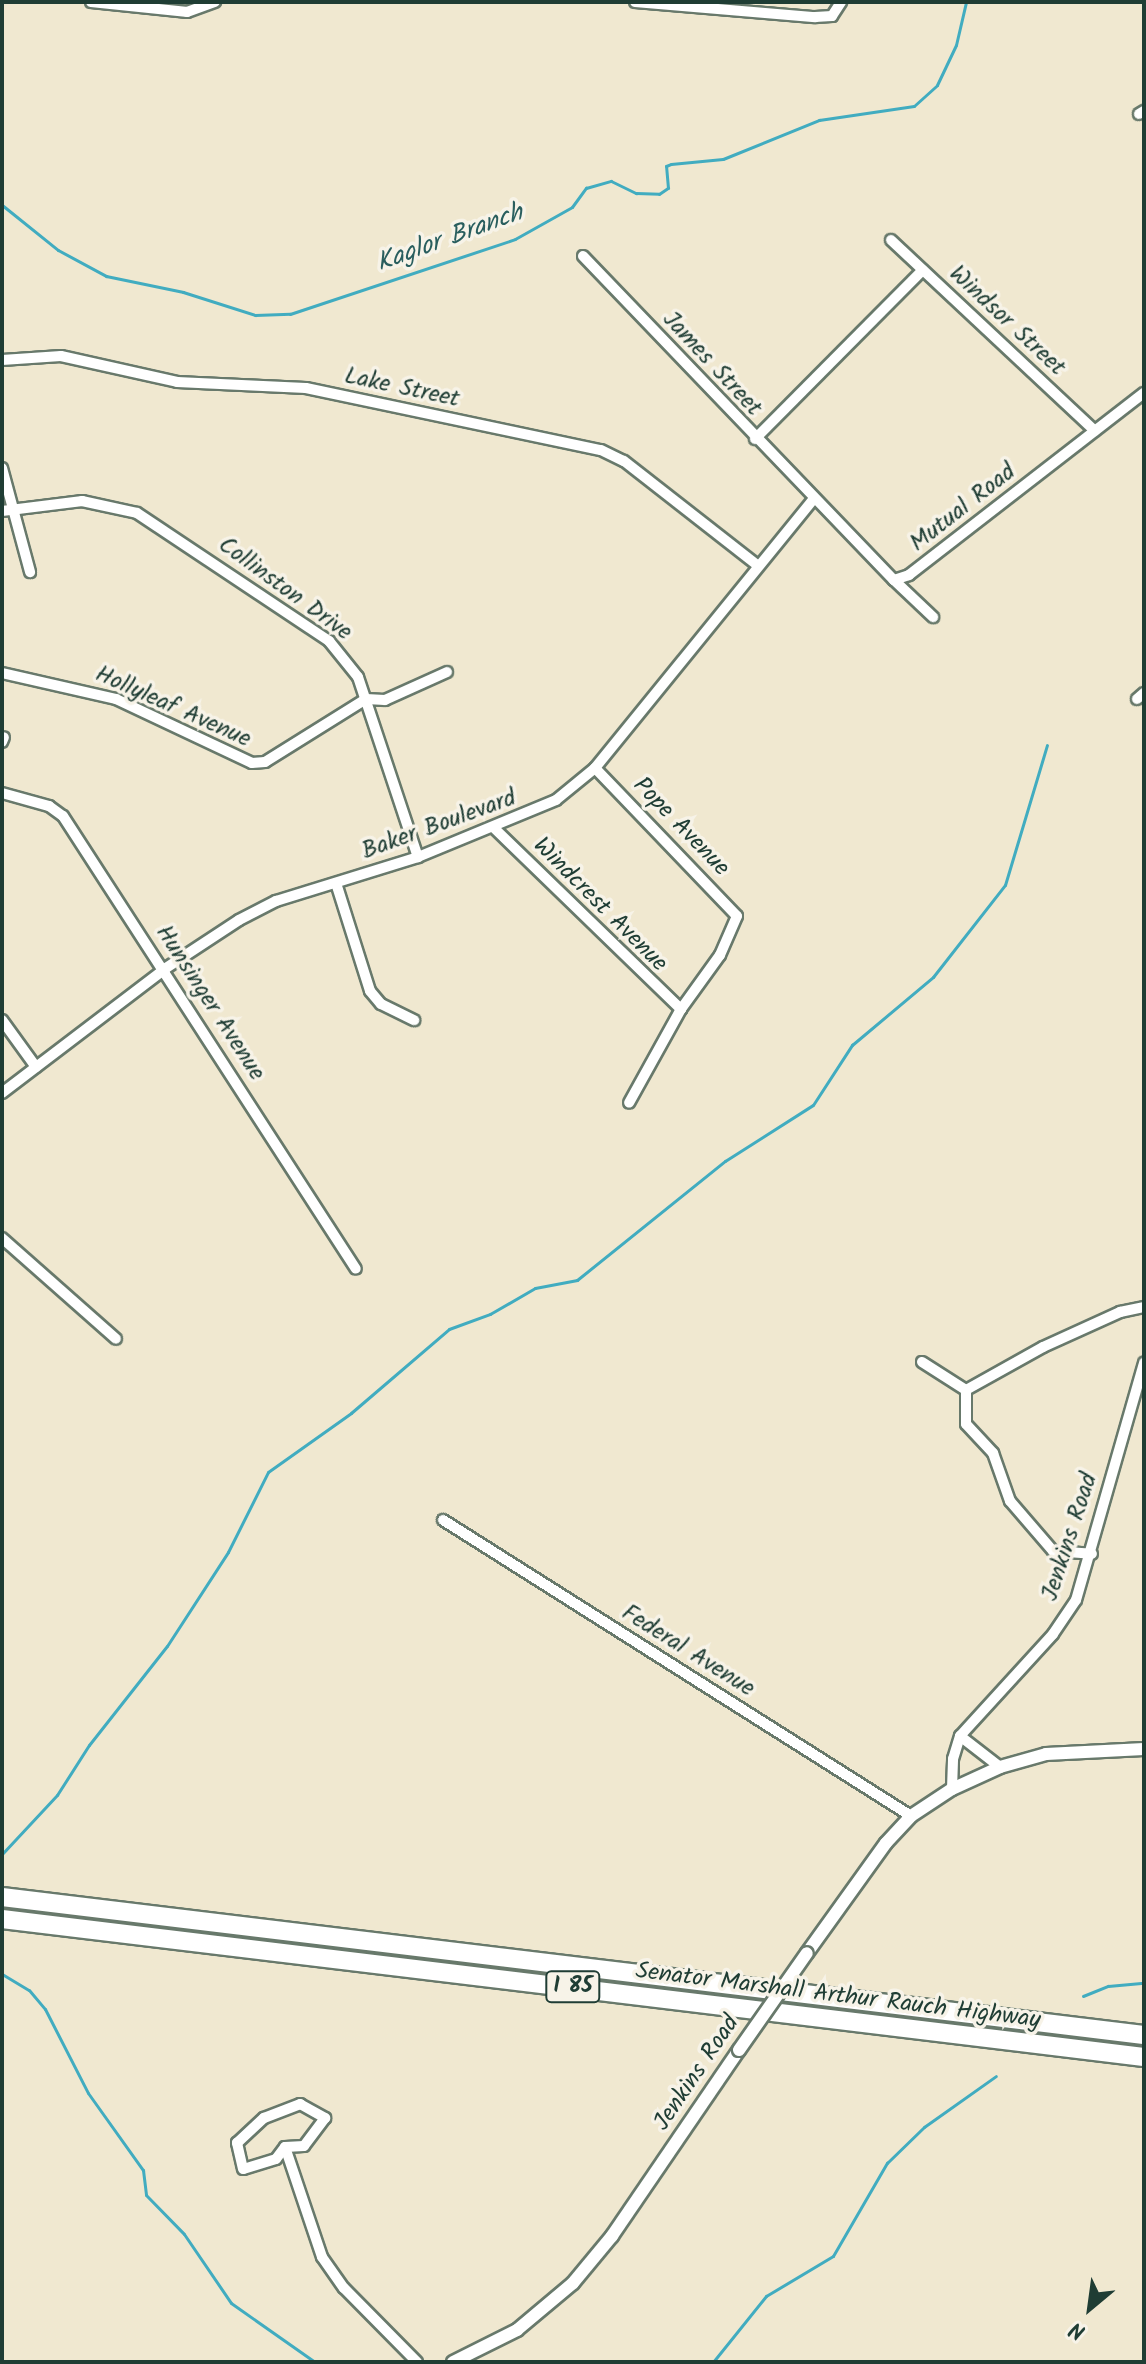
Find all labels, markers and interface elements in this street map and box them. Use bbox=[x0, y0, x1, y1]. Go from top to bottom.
water label: Kaglor Branch bbox=[372, 198, 528, 280]
street label: Windsor Street bbox=[943, 260, 1071, 382]
street label: James Street bbox=[656, 306, 768, 422]
street label: Lake Street bbox=[342, 362, 462, 414]
street label: Mutual Road bbox=[904, 458, 1022, 558]
street label: Collinston Drive bbox=[212, 531, 358, 647]
street label: Hollyleaf Avenue bbox=[91, 660, 255, 754]
street label: Pope Avenue bbox=[627, 772, 735, 882]
street label: Baker Boulevard bbox=[358, 784, 520, 866]
street label: Windcrest Avenue bbox=[527, 832, 673, 978]
street label: Hunsinger Avenue bbox=[149, 920, 271, 1086]
street label: Jenkins Road bbox=[1036, 1470, 1104, 1604]
street label: Federal Avenue bbox=[616, 1599, 760, 1703]
street label: Senator Marshall Arthur Rauch Highway bbox=[634, 1957, 1042, 2035]
road number: I 85 bbox=[545, 1969, 601, 2005]
street label: Jenkins Road bbox=[648, 2010, 746, 2136]
north arrow bbox=[1050, 2268, 1130, 2348]
text: N bbox=[1064, 2311, 1093, 2348]

